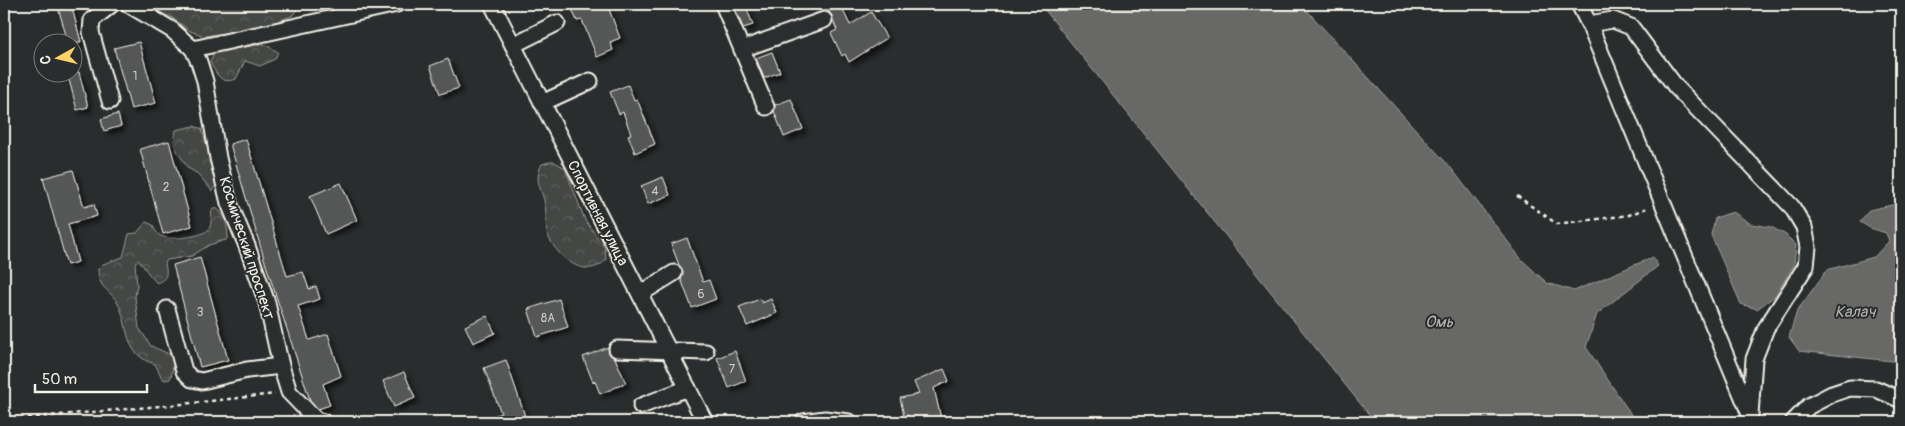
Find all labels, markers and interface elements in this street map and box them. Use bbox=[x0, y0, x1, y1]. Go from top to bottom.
north arrow bbox=[32, 32, 82, 82]
text: С bbox=[37, 54, 55, 65]
house number: 1 bbox=[133, 69, 137, 84]
street label: Спортивная улица bbox=[563, 157, 632, 269]
street label: Космический проспект bbox=[214, 174, 279, 322]
house number: 2 bbox=[163, 180, 170, 195]
house number: 4 bbox=[652, 184, 659, 199]
house number: 6 bbox=[698, 287, 705, 302]
water label: Калач bbox=[1835, 302, 1876, 322]
house number: 3 bbox=[197, 305, 204, 320]
house number: 8А bbox=[541, 311, 555, 326]
water label: Омь bbox=[1425, 312, 1454, 332]
scale bar bbox=[35, 361, 148, 393]
house number: 7 bbox=[729, 362, 736, 377]
text: 50 m bbox=[42, 370, 77, 389]

